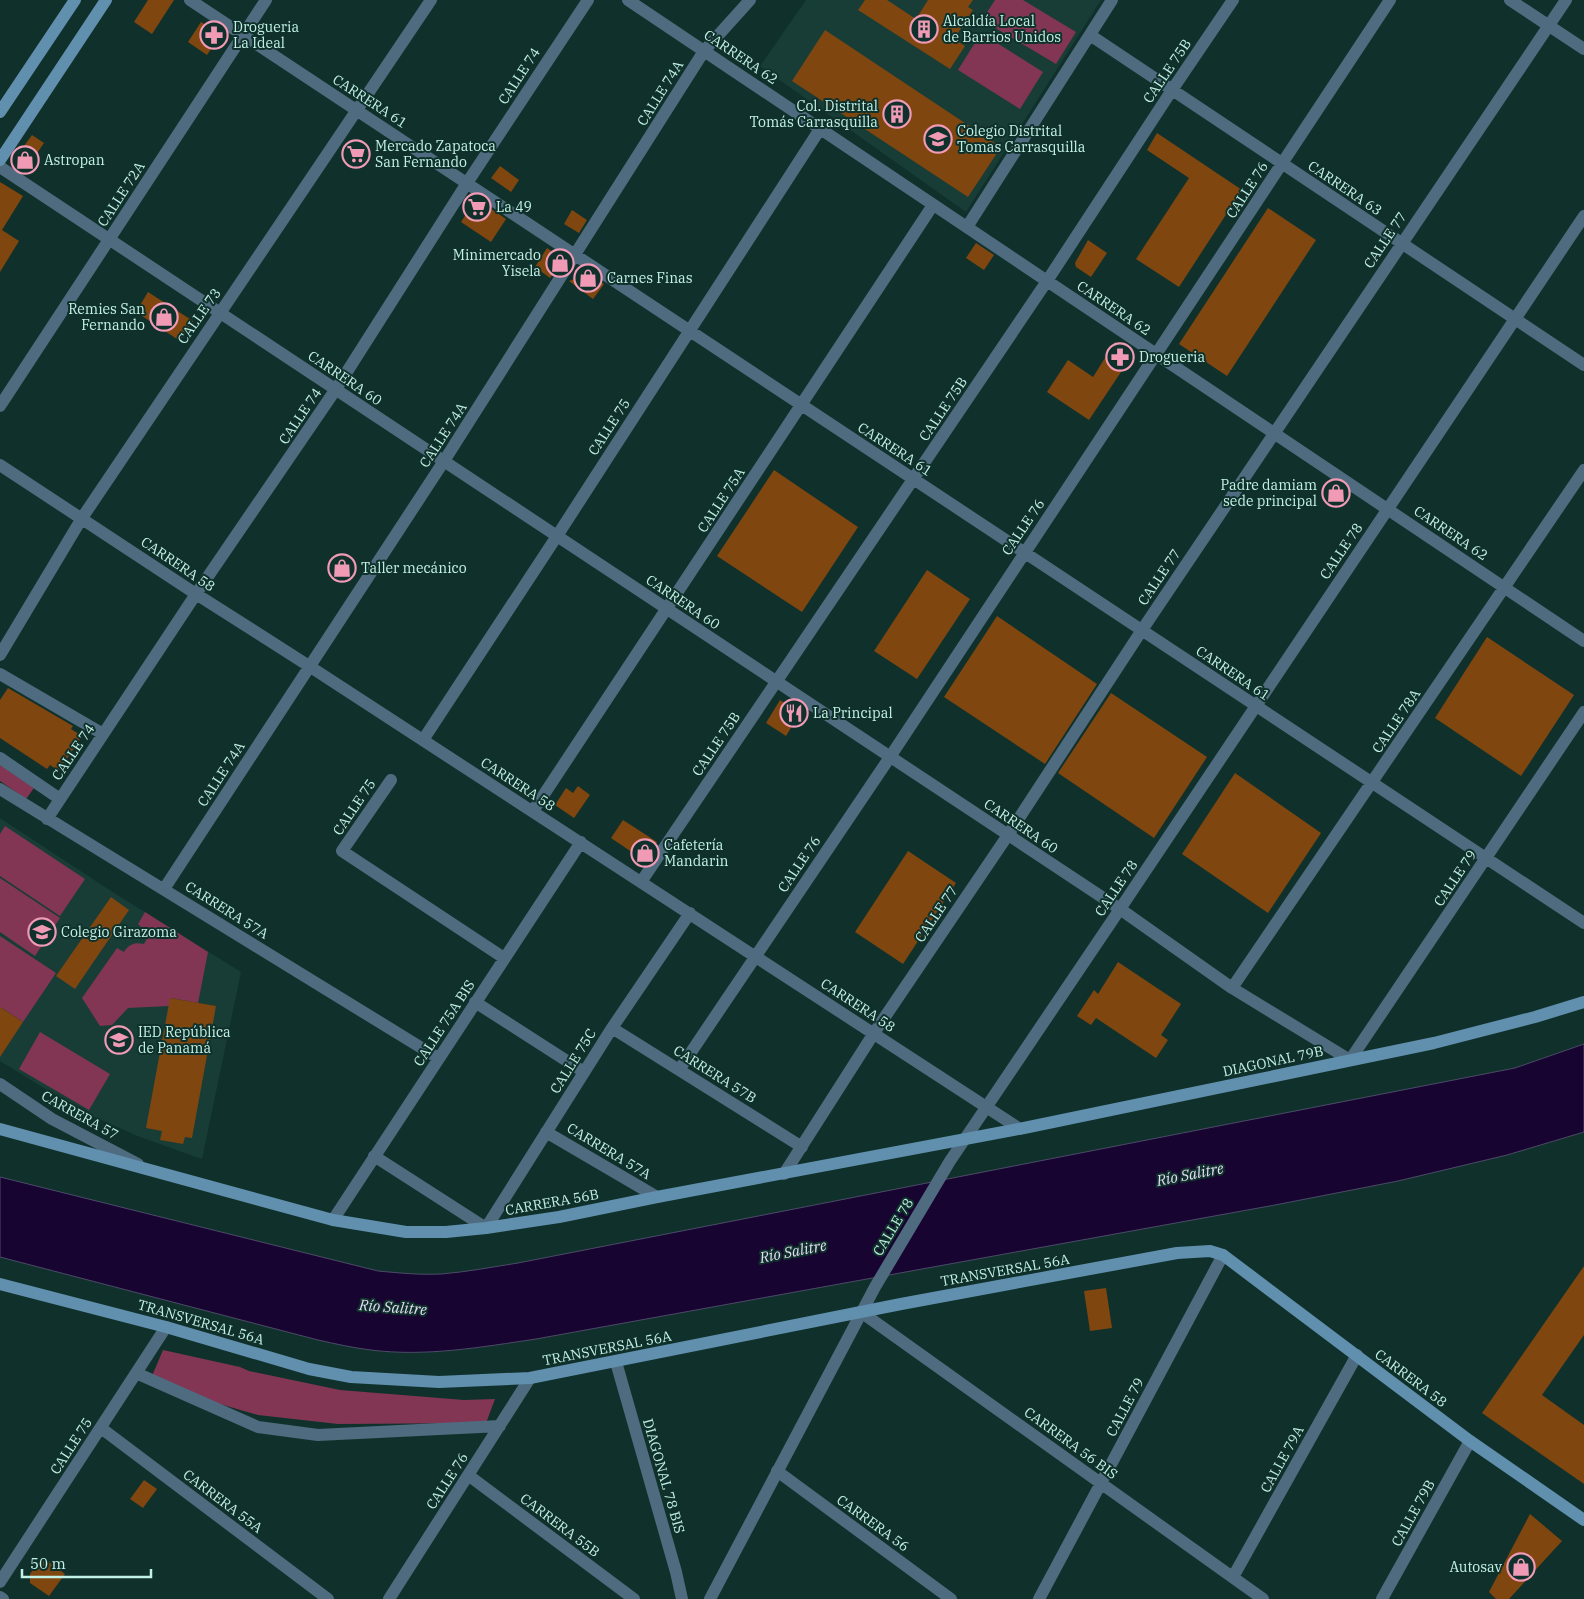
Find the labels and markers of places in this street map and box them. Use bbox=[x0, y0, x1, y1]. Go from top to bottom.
place label: Alcaldía Local de Barrios Unidos bbox=[943, 12, 1061, 46]
building icon: Alcaldía Local de Barrios Unidos bbox=[909, 14, 939, 44]
place label: Drogueria La Ideal bbox=[233, 18, 299, 52]
pharmacy icon: Drogueria La Ideal bbox=[199, 20, 229, 50]
place label: Col. Distrital Tomás Carrasquilla bbox=[750, 97, 878, 131]
building icon: Col. Distrital Tomás Carrasquilla bbox=[882, 99, 912, 129]
place label: Colegio Distrital Tomas Carrasquilla bbox=[957, 122, 1086, 156]
school or university icon: Colegio Distrital Tomas Carrasquilla bbox=[923, 124, 953, 154]
place label: Mercado Zapatoca San Fernando bbox=[375, 137, 496, 171]
supermarket icon: Mercado Zapatoca San Fernando bbox=[341, 139, 371, 169]
shop icon: Astropan bbox=[10, 145, 40, 175]
place label: Astropan bbox=[44, 151, 105, 169]
supermarket icon: La 49 bbox=[462, 192, 492, 222]
place label: La 49 bbox=[496, 198, 532, 216]
place label: Minimercado Yisela bbox=[453, 246, 541, 280]
shop icon: Minimercado Yisela bbox=[545, 248, 575, 278]
shop icon: Carnes Finas bbox=[573, 263, 603, 293]
place label: Carnes Finas bbox=[607, 269, 693, 287]
place label: Remies San Fernando bbox=[68, 300, 145, 334]
shop icon: Remies San Fernando bbox=[149, 302, 179, 332]
pharmacy icon: Drogueria bbox=[1105, 342, 1135, 372]
place label: Drogueria bbox=[1139, 348, 1205, 366]
place label: Padre damiam sede principal bbox=[1220, 476, 1317, 510]
shop icon: Padre damiam sede principal bbox=[1321, 478, 1351, 508]
shop icon: Taller mecánico bbox=[327, 553, 357, 583]
place label: Taller mecánico bbox=[361, 559, 467, 577]
restaurant icon: La Principal bbox=[779, 698, 809, 728]
place label: La Principal bbox=[813, 704, 893, 722]
place label: Cafetería Mandarin bbox=[664, 836, 729, 870]
shop icon: Cafetería Mandarin bbox=[630, 838, 660, 868]
school or university icon: Colegio Girazoma bbox=[27, 917, 57, 947]
place label: Colegio Girazoma bbox=[61, 923, 177, 941]
place label: IED República de Panamá bbox=[138, 1023, 231, 1057]
school or university icon: IED República de Panamá bbox=[104, 1025, 134, 1055]
shop icon: Autosav bbox=[1506, 1552, 1536, 1582]
place label: Autosav bbox=[1449, 1558, 1503, 1576]

